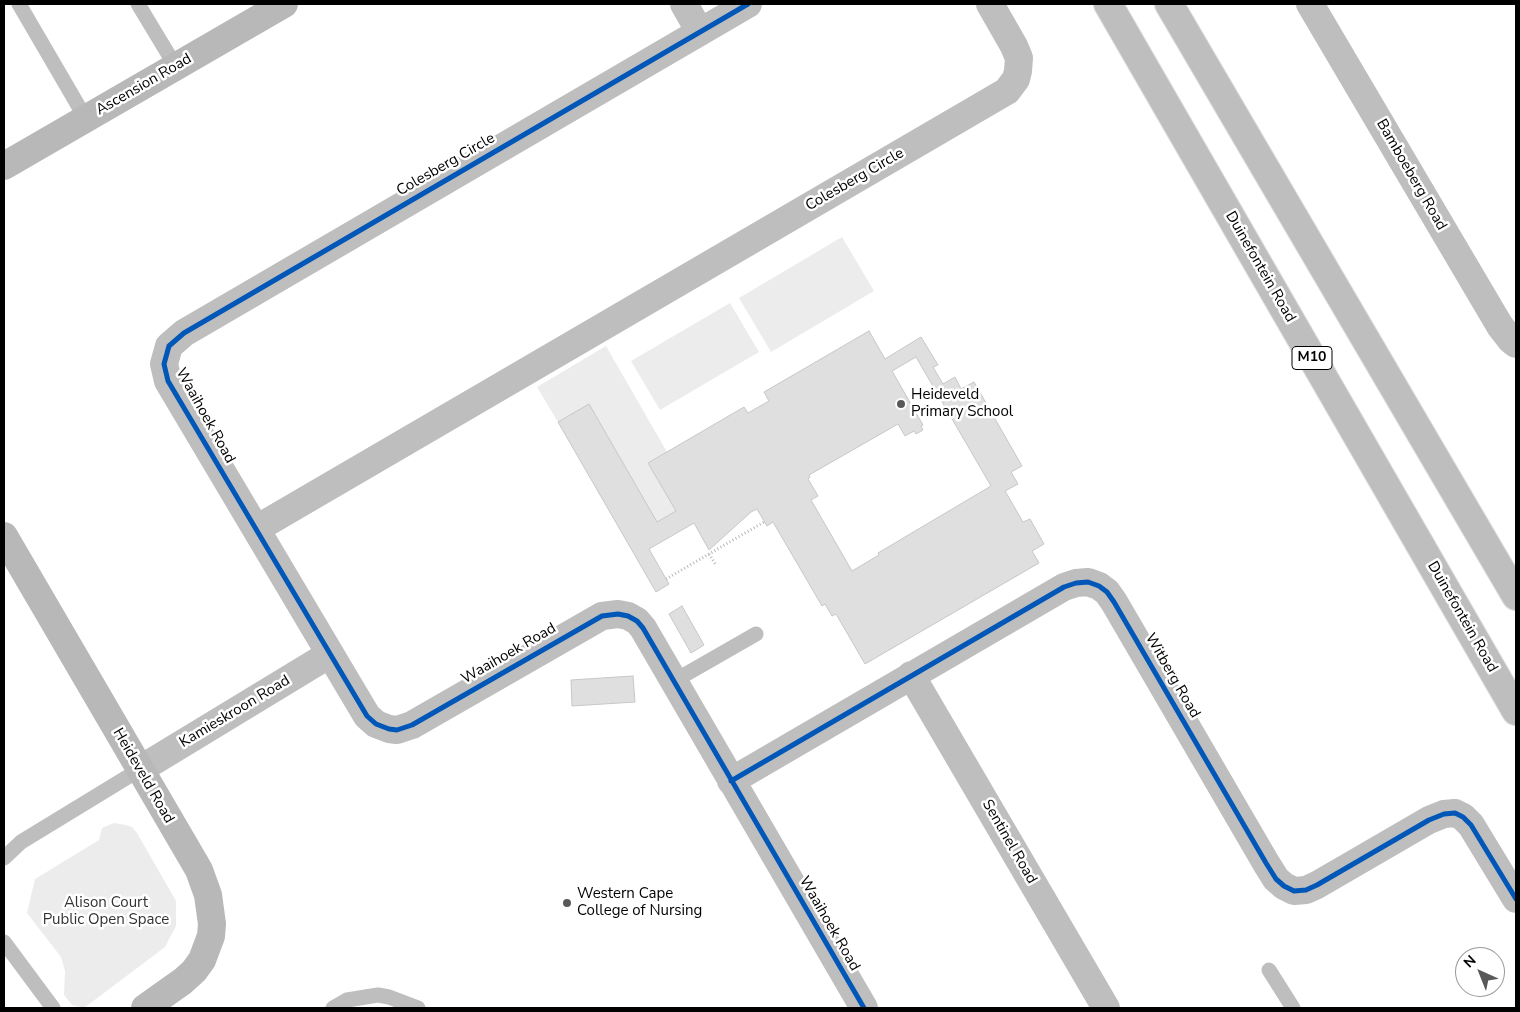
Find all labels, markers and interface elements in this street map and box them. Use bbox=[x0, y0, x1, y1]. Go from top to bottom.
street label: Ascension Road bbox=[93, 50, 195, 120]
street label: Bamboeberg Road bbox=[1372, 116, 1450, 234]
street label: Colesberg Circle bbox=[394, 130, 498, 200]
street label: Colesberg Circle bbox=[803, 145, 907, 215]
street label: Duinefontein Road bbox=[1221, 208, 1299, 326]
road number: M10 bbox=[1292, 346, 1332, 369]
street label: Waaihoek Road bbox=[171, 365, 239, 467]
place label: Heideveld Primary School bbox=[911, 386, 1013, 421]
marker: Heideveld Primary School bbox=[895, 398, 907, 410]
street label: Duinefontein Road bbox=[1423, 558, 1501, 676]
street label: Waaihoek Road bbox=[459, 620, 559, 688]
street label: Witberg Road bbox=[1141, 630, 1203, 722]
street label: Kamieskroon Road bbox=[177, 672, 293, 752]
street label: Heideveld Road bbox=[108, 725, 178, 827]
street label: Sentinel Road bbox=[978, 797, 1040, 887]
street label: Waaihoek Road bbox=[795, 874, 863, 974]
place label: Western Cape College of Nursing bbox=[577, 885, 702, 920]
park label: Alison Court Public Open Space bbox=[43, 894, 169, 929]
marker: Western Cape College of Nursing bbox=[561, 897, 573, 909]
north arrow bbox=[1455, 947, 1505, 997]
text: N bbox=[1460, 951, 1480, 972]

